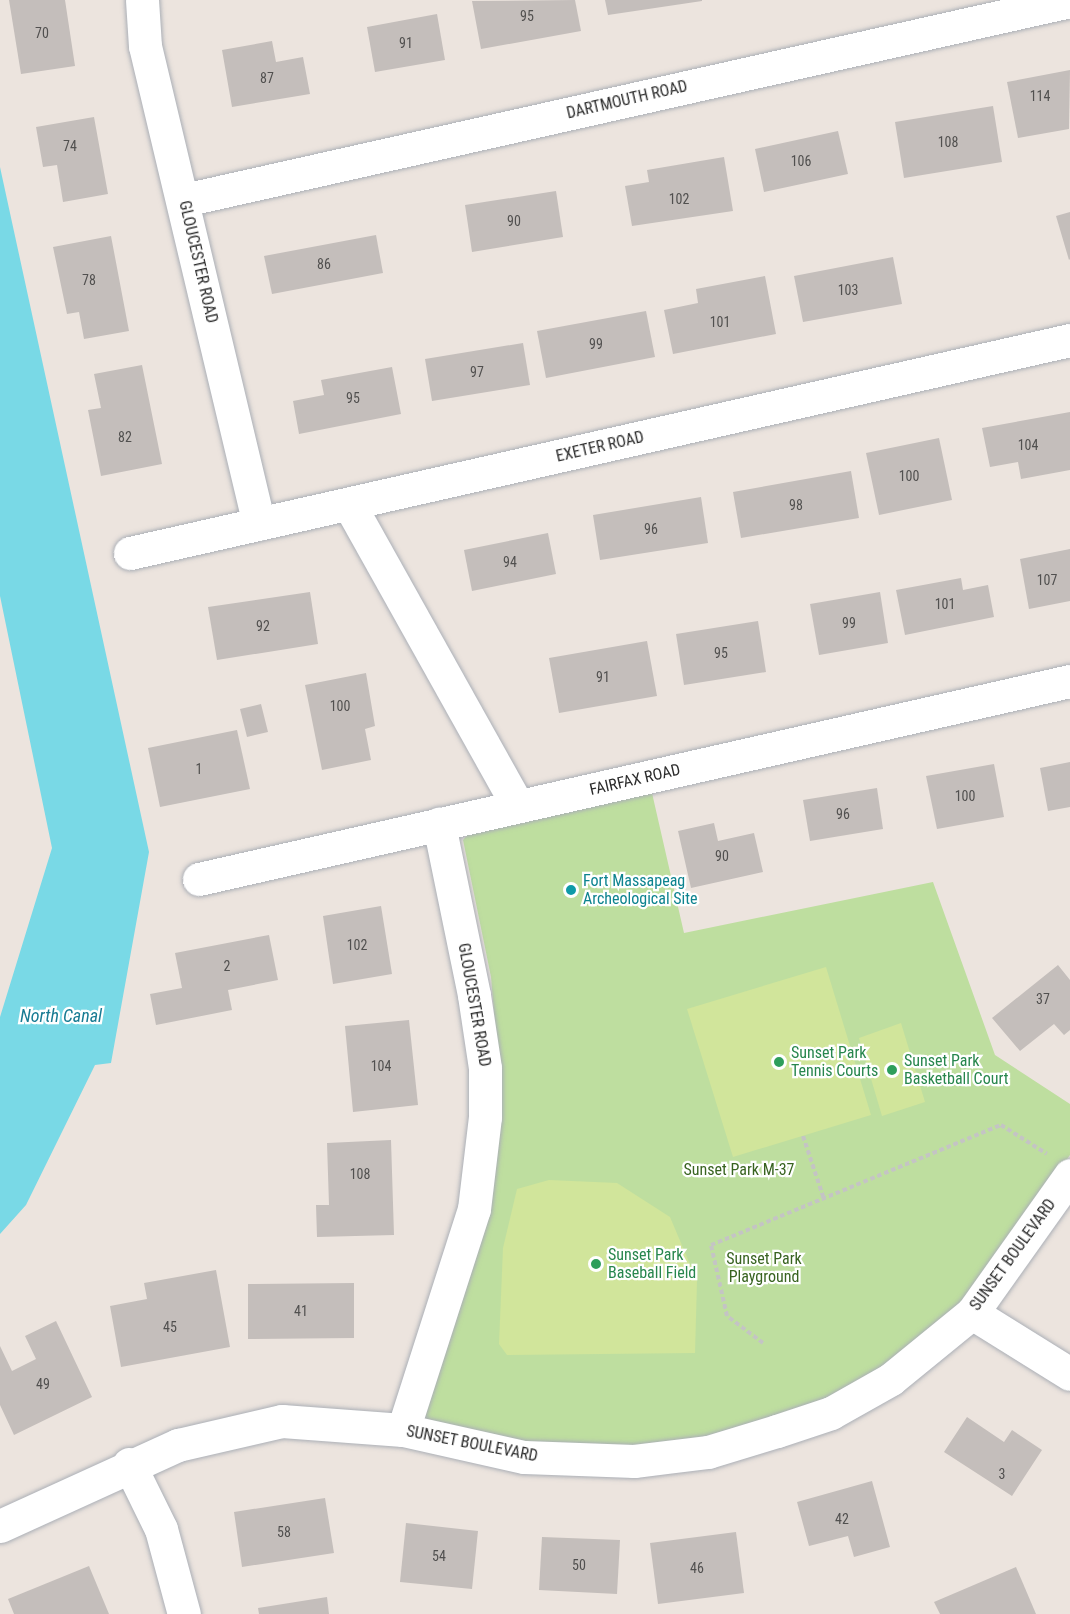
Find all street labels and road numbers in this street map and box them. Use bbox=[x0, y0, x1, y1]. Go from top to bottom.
street label: DARTMOUTH ROAD bbox=[565, 77, 689, 123]
street label: GLOUCESTER ROAD bbox=[175, 199, 221, 325]
street label: EXETER ROAD bbox=[554, 428, 646, 466]
street label: FAIRFAX ROAD bbox=[588, 760, 682, 800]
street label: GLOUCESTER ROAD bbox=[454, 942, 494, 1068]
street label: SUNSET BOULEVARD bbox=[966, 1195, 1060, 1315]
street label: SUNSET BOULEVARD bbox=[405, 1422, 539, 1466]

